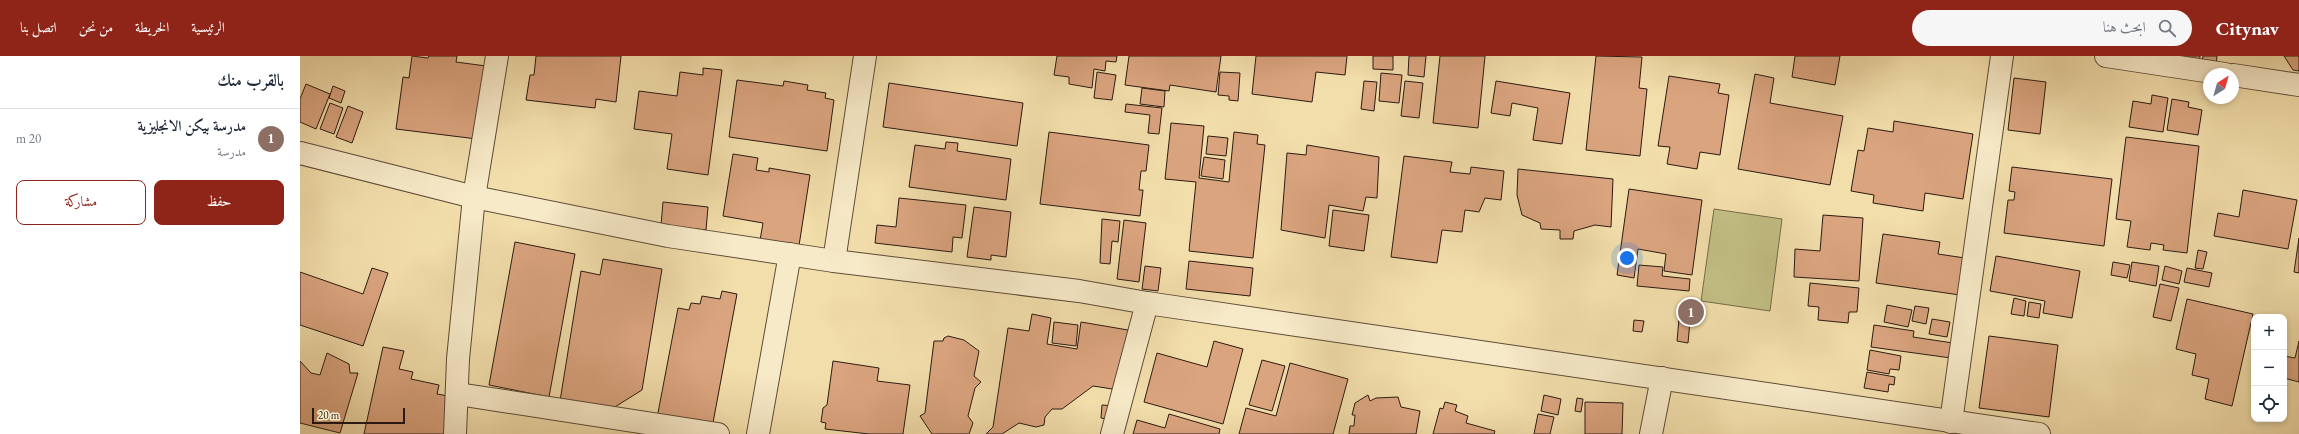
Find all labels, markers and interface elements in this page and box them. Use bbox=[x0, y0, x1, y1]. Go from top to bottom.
search box bbox=[1912, 10, 2192, 46]
text: Citynav bbox=[2216, 16, 2279, 41]
text: ابحث هنا bbox=[2103, 17, 2146, 36]
icon: search bbox=[2156, 17, 2178, 39]
text: اتصل بنا bbox=[20, 18, 57, 36]
text: من نحن bbox=[79, 18, 113, 36]
text: الخريطة bbox=[135, 18, 169, 36]
text: الرئيسية bbox=[191, 18, 225, 36]
north arrow bbox=[2203, 68, 2239, 104]
text: بالقرب منك bbox=[217, 69, 284, 91]
text: مدرسة بيكن الانجليزية bbox=[137, 116, 246, 135]
text: 20 m bbox=[16, 130, 41, 147]
text: 1 bbox=[268, 130, 274, 147]
text: مدرسة bbox=[217, 143, 246, 160]
button: مشاركة bbox=[16, 180, 146, 225]
button: حفظ bbox=[154, 180, 284, 225]
your location bbox=[1617, 248, 1637, 268]
pin: 1 bbox=[1678, 297, 1704, 327]
map controls bbox=[2251, 314, 2287, 422]
button: + bbox=[2251, 314, 2287, 350]
button: − bbox=[2251, 350, 2287, 386]
button: locate bbox=[2251, 386, 2287, 422]
scale bar bbox=[312, 406, 405, 425]
text: 20 m bbox=[318, 408, 339, 422]

